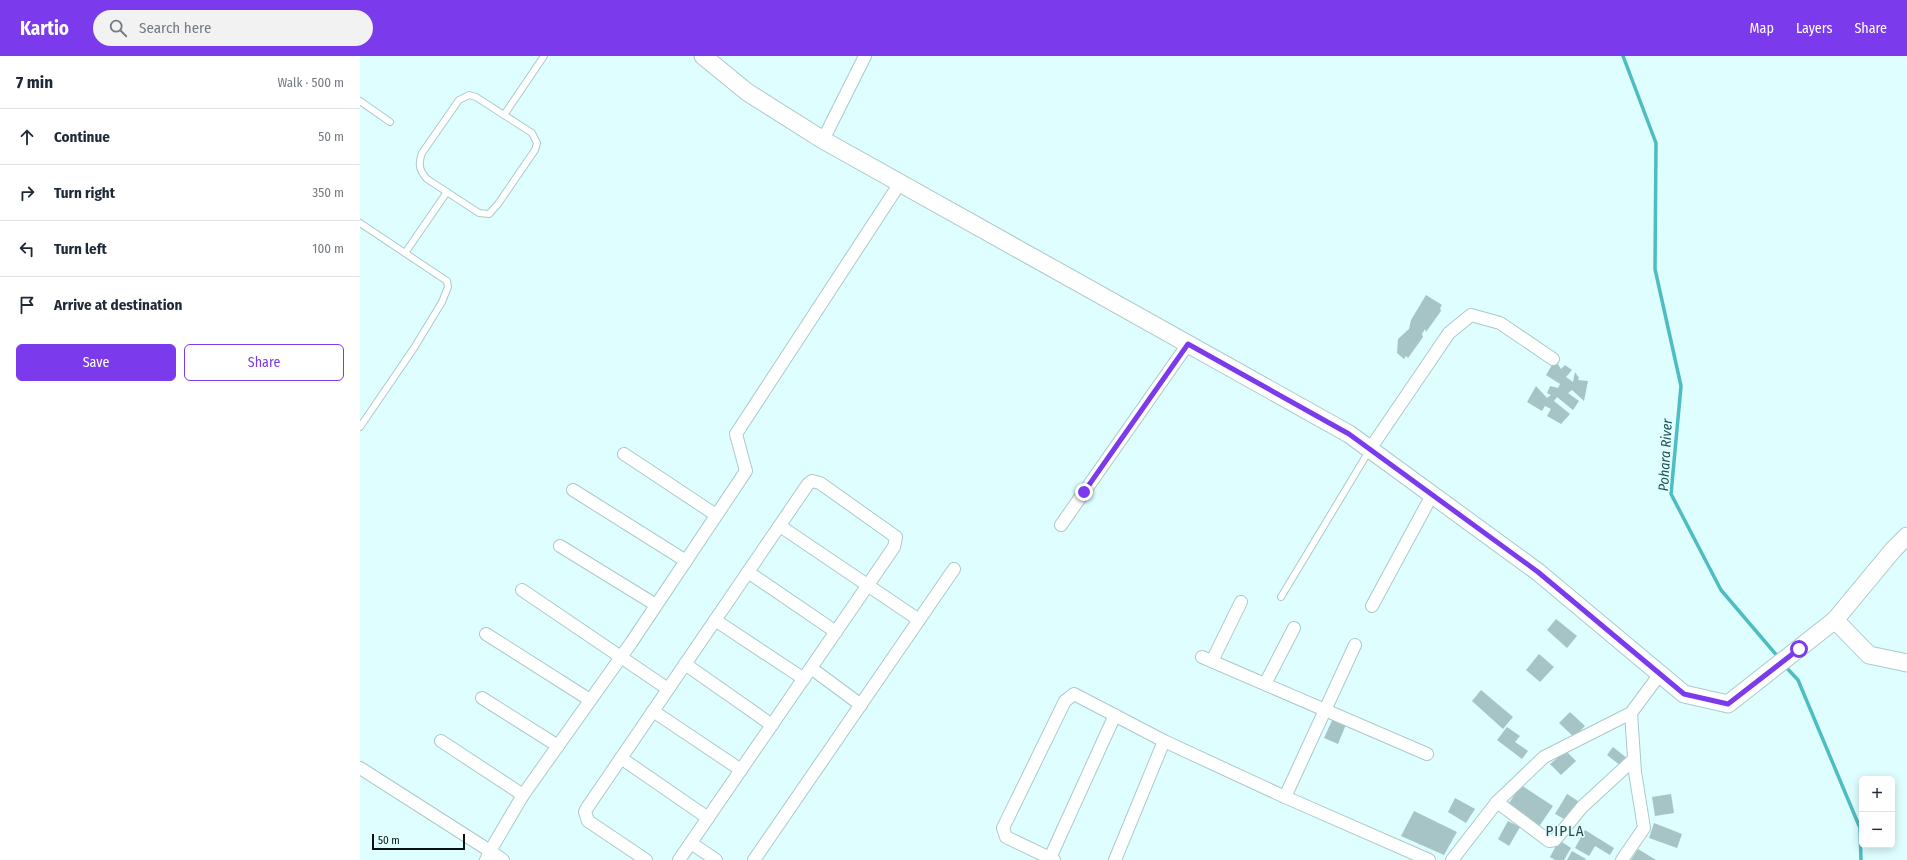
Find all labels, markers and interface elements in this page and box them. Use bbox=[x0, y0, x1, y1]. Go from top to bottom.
search box bbox=[93, 10, 373, 46]
text: Kartio bbox=[20, 17, 69, 40]
icon: search bbox=[107, 17, 129, 39]
text: Search here bbox=[139, 19, 211, 37]
text: Map bbox=[1750, 20, 1774, 37]
text: Layers bbox=[1796, 20, 1832, 37]
text: Share bbox=[1854, 20, 1887, 37]
text: 7 min bbox=[16, 72, 53, 93]
text: Walk · 500 m bbox=[277, 75, 344, 90]
icon: ahead bbox=[16, 126, 38, 148]
text: Continue bbox=[54, 128, 110, 146]
text: 50 m bbox=[318, 129, 344, 144]
icon: right bbox=[16, 182, 38, 204]
text: Turn right bbox=[54, 184, 115, 202]
text: 350 m bbox=[312, 185, 344, 200]
icon: left bbox=[16, 238, 38, 260]
text: Turn left bbox=[54, 240, 107, 258]
text: 100 m bbox=[312, 241, 344, 256]
icon: arrive bbox=[16, 294, 38, 316]
text: Arrive at destination bbox=[54, 296, 182, 314]
button: Save bbox=[16, 344, 176, 381]
button: Share bbox=[184, 344, 344, 381]
water label: Pohara River bbox=[1655, 417, 1676, 492]
route end bbox=[1075, 483, 1093, 501]
route start bbox=[1790, 640, 1808, 658]
map controls bbox=[1859, 776, 1895, 848]
button: + bbox=[1859, 776, 1895, 812]
button: − bbox=[1859, 812, 1895, 848]
district label: PIPLA bbox=[1545, 822, 1585, 840]
scale bar bbox=[372, 832, 465, 851]
text: 50 m bbox=[378, 834, 400, 847]

